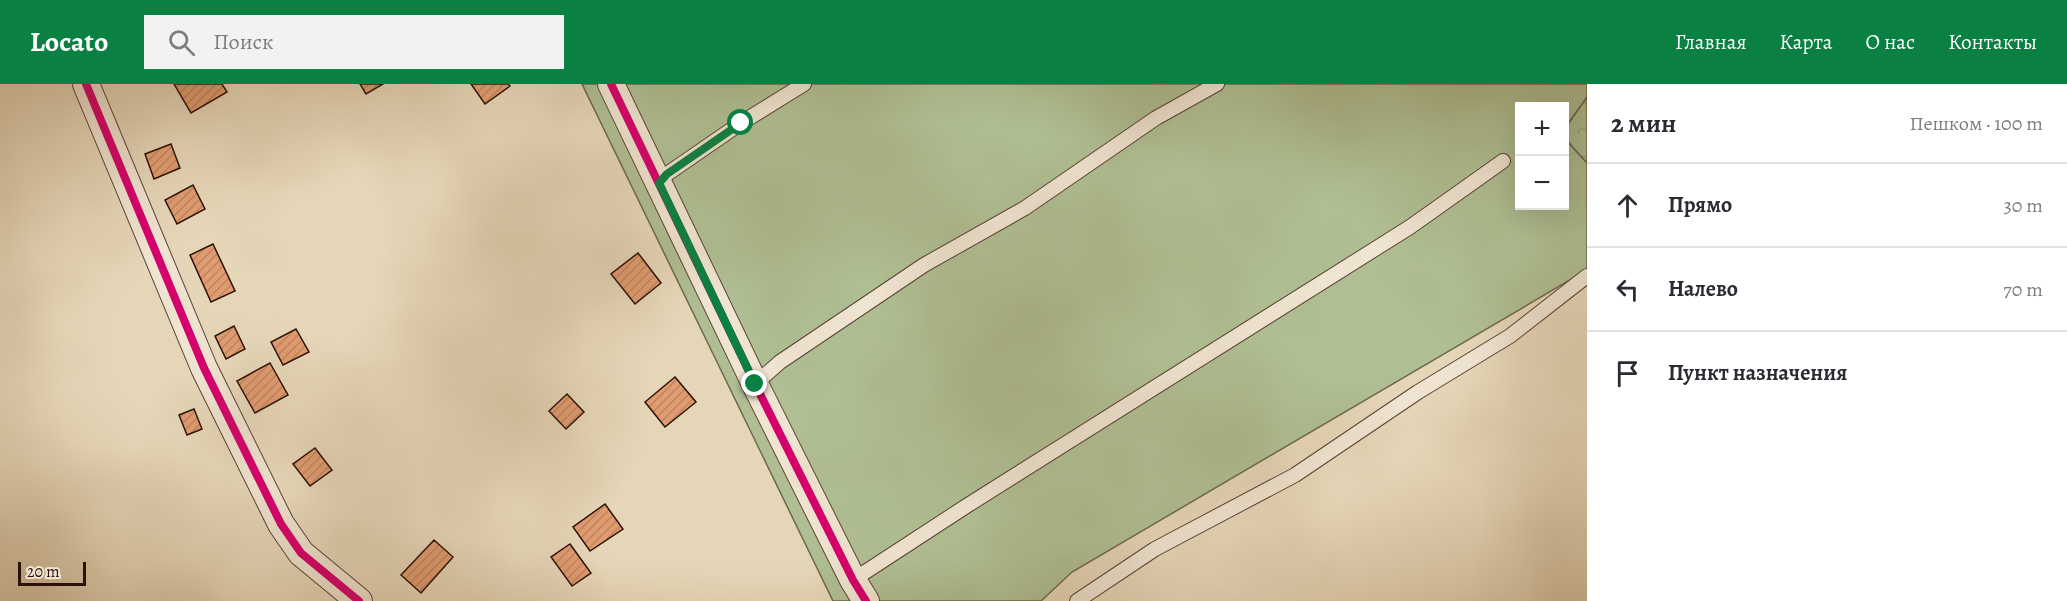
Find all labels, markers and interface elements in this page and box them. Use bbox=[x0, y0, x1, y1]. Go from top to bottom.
search box bbox=[144, 15, 564, 69]
text: Locato bbox=[30, 23, 108, 61]
icon: search bbox=[165, 26, 198, 59]
text: Поиск bbox=[213, 27, 274, 57]
text: Главная bbox=[1675, 28, 1747, 56]
text: Карта bbox=[1780, 28, 1832, 56]
text: О нас bbox=[1865, 28, 1915, 56]
text: Контакты bbox=[1948, 28, 2037, 56]
map controls bbox=[1515, 102, 1569, 210]
button: + bbox=[1515, 102, 1569, 156]
text: 2 мин bbox=[1611, 106, 1676, 141]
route start bbox=[727, 109, 753, 135]
text: Пешком · 100 m bbox=[1910, 110, 2043, 137]
button: − bbox=[1515, 156, 1569, 210]
icon: ahead bbox=[1611, 189, 1644, 222]
text: Прямо bbox=[1668, 190, 1732, 220]
text: 30 m bbox=[2003, 192, 2043, 219]
icon: left bbox=[1611, 273, 1644, 306]
text: Налево bbox=[1668, 274, 1738, 304]
text: 70 m bbox=[2003, 276, 2043, 303]
icon: arrive bbox=[1611, 357, 1644, 390]
text: Пункт назначения bbox=[1668, 358, 1847, 388]
route end bbox=[741, 370, 767, 396]
scale bar bbox=[18, 559, 86, 586]
text: 20 m bbox=[27, 561, 60, 583]

